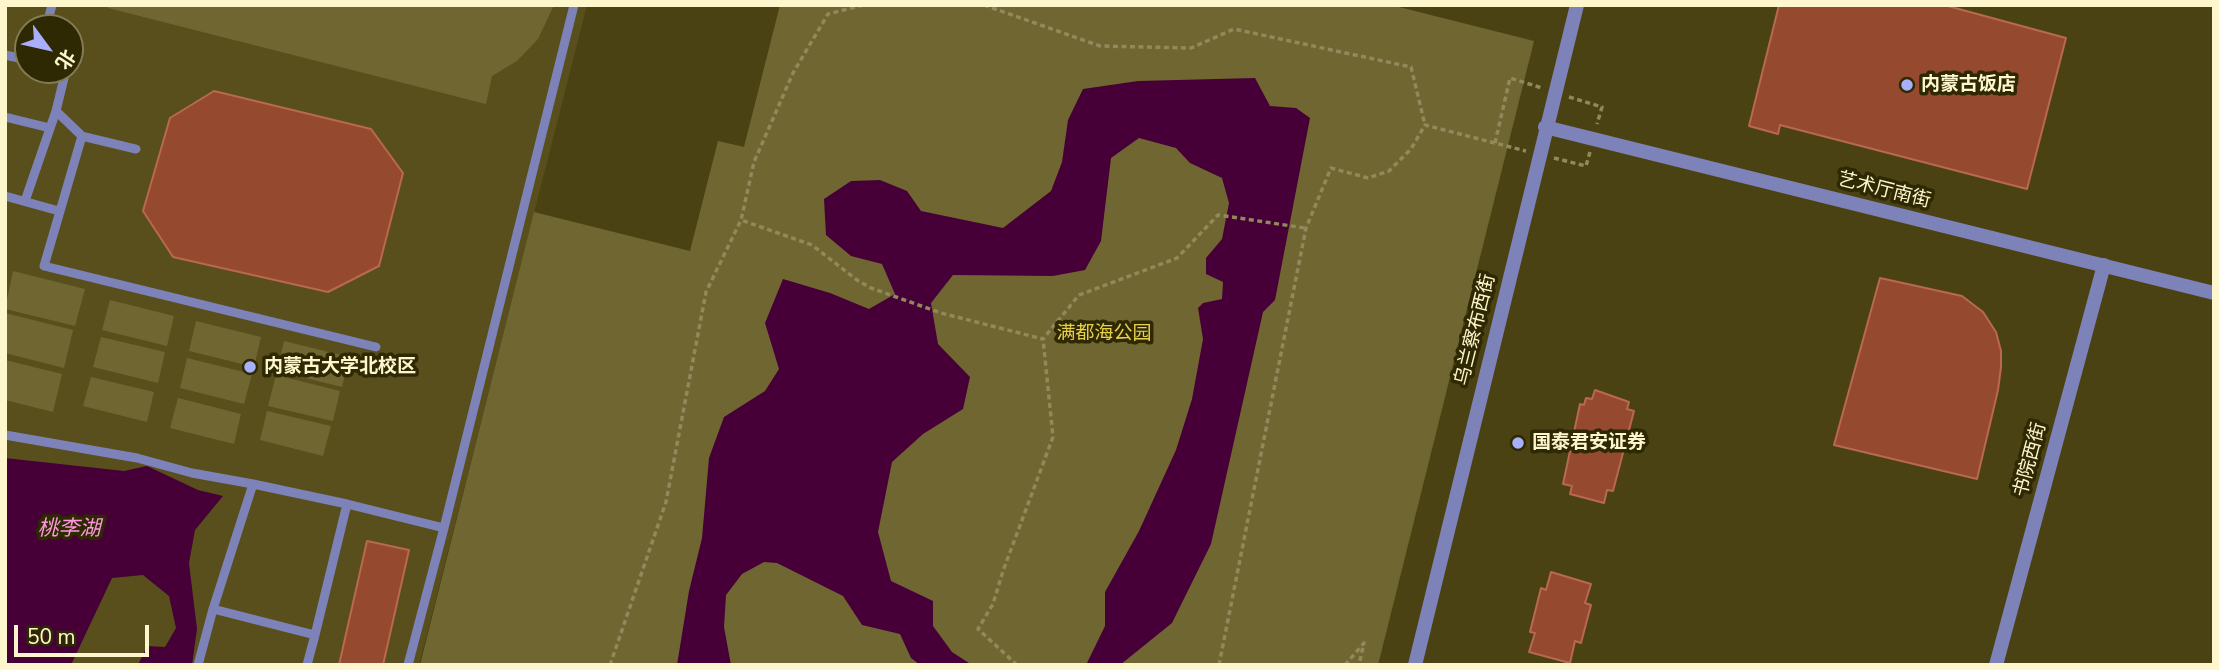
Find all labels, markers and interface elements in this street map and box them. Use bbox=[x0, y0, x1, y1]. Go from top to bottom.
north arrow bbox=[14, 14, 84, 84]
text: 北 bbox=[49, 44, 81, 74]
place label: 内蒙古饭店 bbox=[1921, 74, 2016, 96]
marker: 内蒙古饭店 bbox=[1899, 77, 1915, 93]
street label: 艺术厅南街 bbox=[1835, 168, 1933, 214]
street label: 乌兰察布西街 bbox=[1451, 272, 1501, 388]
park label: 满都海公园 bbox=[1057, 323, 1151, 345]
place label: 内蒙古大学北校区 bbox=[264, 356, 416, 378]
marker: 内蒙古大学北校区 bbox=[242, 359, 258, 375]
street label: 书院西街 bbox=[2010, 420, 2052, 500]
place label: 国泰君安证券 bbox=[1532, 432, 1646, 454]
marker: 国泰君安证券 bbox=[1510, 435, 1526, 451]
water label: 桃李湖 bbox=[38, 517, 100, 543]
scale bar bbox=[18, 610, 152, 654]
text: 50 m bbox=[27, 623, 76, 651]

